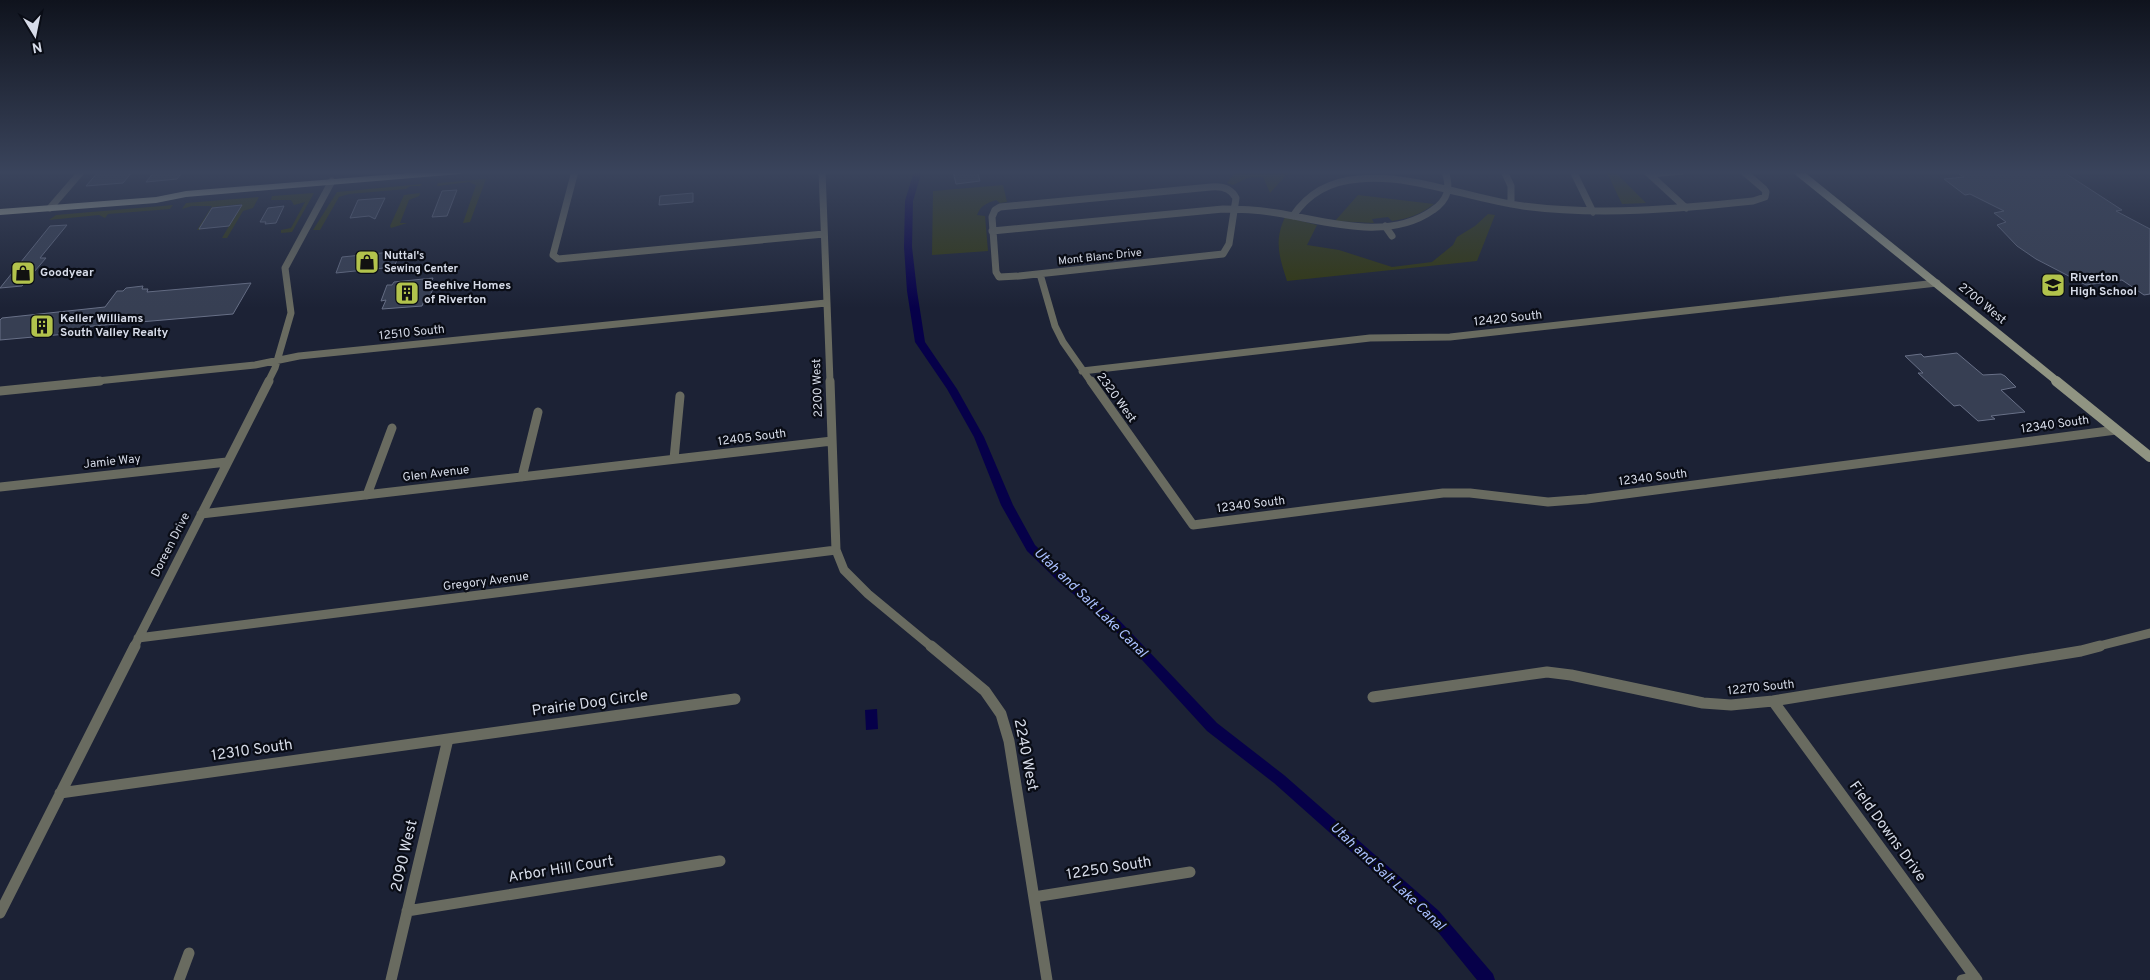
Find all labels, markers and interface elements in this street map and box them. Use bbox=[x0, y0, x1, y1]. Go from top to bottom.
north arrow bbox=[10, 10, 60, 60]
text: N bbox=[31, 37, 43, 56]
street label: Mont Blanc Drive bbox=[1057, 246, 1143, 268]
shop icon: Nuttal's Sewing Center bbox=[354, 249, 380, 275]
place label: Nuttal's Sewing Center bbox=[384, 249, 459, 276]
shop icon: Goodyear bbox=[10, 260, 36, 286]
place label: Goodyear bbox=[40, 265, 94, 281]
place label: Riverton High School bbox=[2070, 270, 2137, 300]
school or university icon: Riverton High School bbox=[2040, 272, 2066, 298]
place label: Beehive Homes of Riverton bbox=[424, 278, 511, 308]
building icon: Beehive Homes of Riverton bbox=[394, 280, 420, 306]
street label: 2700 West bbox=[1955, 280, 2009, 328]
street label: 12420 South bbox=[1473, 307, 1543, 331]
place label: Keller Williams South Valley Realty bbox=[60, 311, 169, 341]
building icon: Keller Williams South Valley Realty bbox=[29, 313, 55, 339]
street label: 12510 South bbox=[378, 322, 446, 344]
street label: 2200 West bbox=[809, 358, 827, 418]
street label: 2320 West bbox=[1092, 370, 1140, 426]
street label: 12340 South bbox=[2020, 412, 2090, 438]
street label: 12405 South bbox=[717, 426, 787, 450]
street label: Jamie Way bbox=[82, 451, 142, 473]
street label: Glen Avenue bbox=[402, 462, 470, 486]
street label: 12340 South bbox=[1618, 466, 1688, 490]
street label: 12340 South bbox=[1216, 493, 1286, 517]
street label: Doreen Drive bbox=[148, 510, 194, 580]
water label: Utah and Salt Lake Canal bbox=[1030, 544, 1151, 662]
street label: Gregory Avenue bbox=[442, 569, 530, 595]
street label: 12270 South bbox=[1727, 677, 1795, 699]
street label: Prairie Dog Circle bbox=[531, 686, 649, 722]
street label: 2240 West bbox=[1009, 717, 1041, 793]
street label: 12310 South bbox=[210, 736, 294, 766]
street label: Field Downs Drive bbox=[1844, 778, 1930, 886]
street label: 2090 West bbox=[388, 818, 422, 894]
water label: Utah and Salt Lake Canal bbox=[1326, 819, 1449, 936]
street label: Arbor Hill Court bbox=[507, 852, 615, 888]
street label: 12250 South bbox=[1065, 853, 1153, 885]

